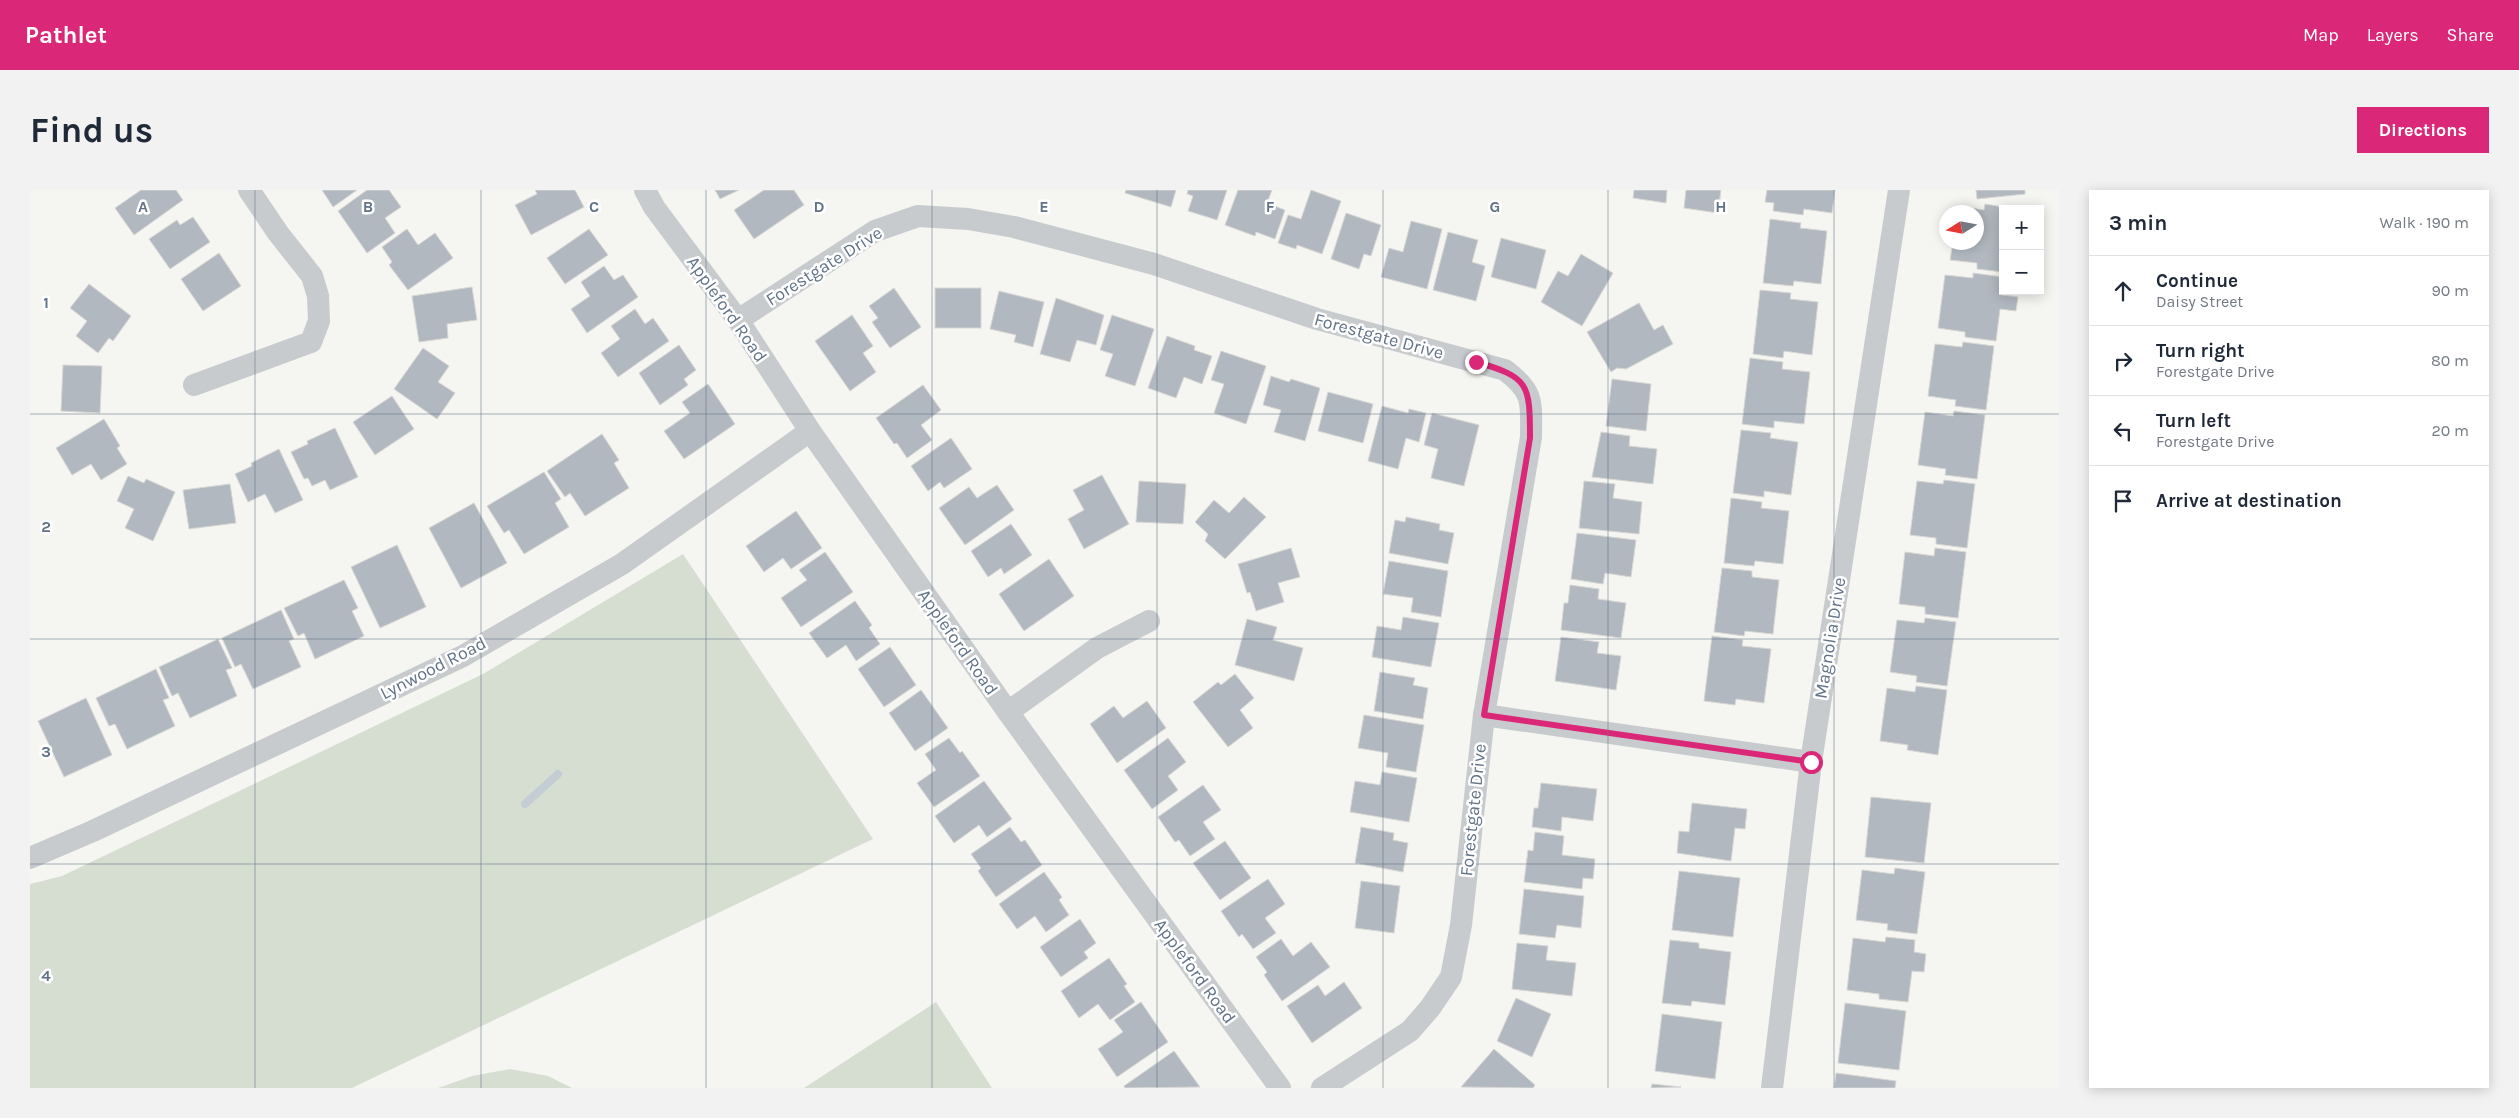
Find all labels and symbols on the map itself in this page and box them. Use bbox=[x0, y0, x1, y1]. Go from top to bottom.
text: A bbox=[138, 197, 148, 216]
text: B bbox=[363, 197, 373, 216]
text: C bbox=[589, 197, 599, 216]
text: D bbox=[814, 197, 825, 216]
text: E bbox=[1039, 197, 1049, 216]
text: F bbox=[1266, 197, 1275, 216]
text: G bbox=[1490, 197, 1500, 216]
text: H bbox=[1715, 197, 1727, 216]
north arrow bbox=[1939, 205, 1984, 250]
street label: Forestgate Drive bbox=[762, 221, 886, 311]
street label: Appleford Road bbox=[682, 252, 772, 366]
text: 1 bbox=[43, 293, 49, 312]
street label: Forestgate Drive bbox=[1312, 308, 1446, 364]
route end bbox=[1465, 351, 1488, 374]
text: 2 bbox=[41, 517, 51, 536]
street label: Magnolia Drive bbox=[1810, 576, 1850, 700]
street label: Appleford Road bbox=[913, 585, 1003, 699]
street label: Lynwood Road bbox=[376, 632, 490, 704]
text: 3 bbox=[41, 742, 51, 761]
street label: Forestgate Drive bbox=[1455, 743, 1491, 877]
route start bbox=[1800, 751, 1823, 774]
street label: Appleford Road bbox=[1149, 914, 1241, 1028]
text: 4 bbox=[41, 966, 51, 985]

